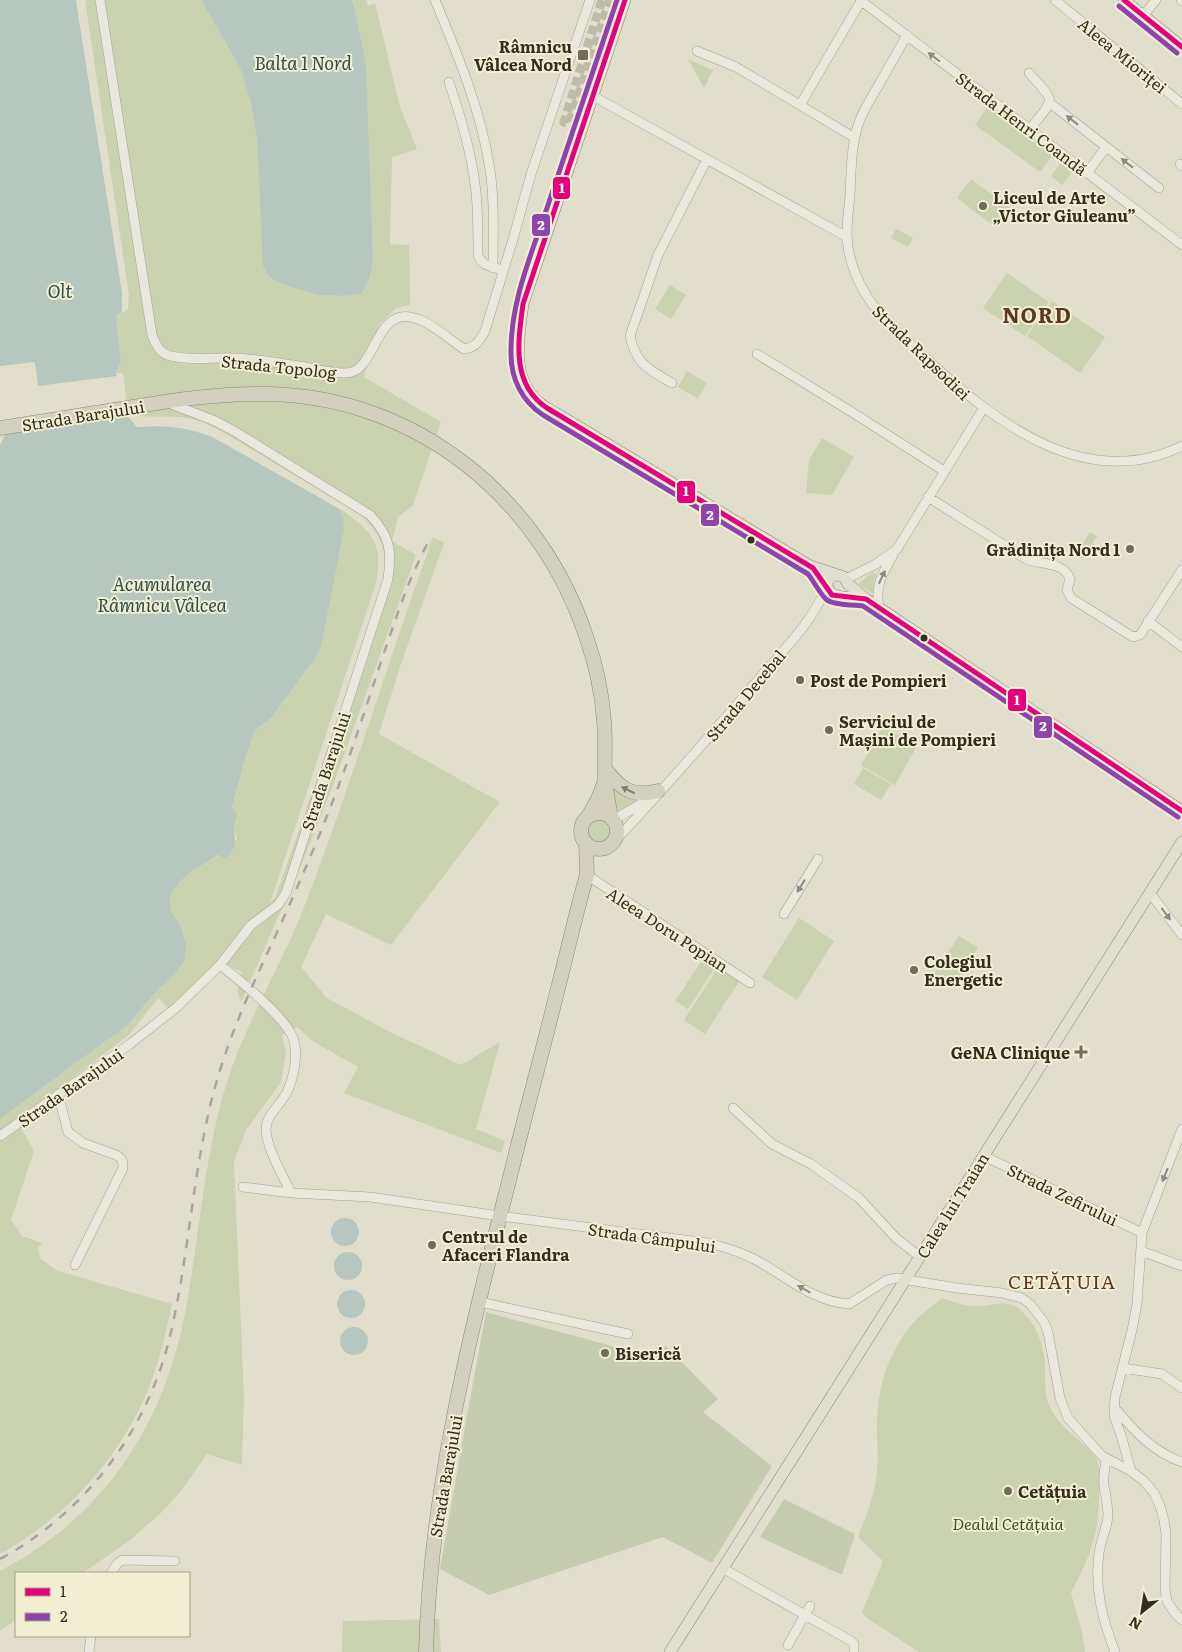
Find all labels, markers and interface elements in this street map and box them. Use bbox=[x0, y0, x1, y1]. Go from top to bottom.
street label: Aleea Mioriței bbox=[1073, 12, 1173, 98]
place label: Râmnicu Vâlcea Nord bbox=[474, 34, 572, 76]
marker: Râmnicu Vâlcea Nord bbox=[576, 48, 590, 62]
water label: Balta 1 Nord bbox=[254, 49, 352, 76]
one-way arrow bbox=[928, 51, 941, 62]
street label: Strada Henri Coandă bbox=[951, 66, 1093, 181]
one-way arrow bbox=[1066, 115, 1079, 126]
one-way arrow bbox=[1120, 157, 1133, 168]
line badge: 1 bbox=[552, 176, 571, 200]
text: 1 bbox=[559, 177, 565, 197]
place label: Liceul de Arte „Victor Giuleanu” bbox=[993, 185, 1136, 227]
marker: Liceul de Arte „Victor Giuleanu” bbox=[977, 200, 989, 212]
line badge: 2 bbox=[531, 213, 551, 237]
text: 2 bbox=[537, 214, 545, 234]
water label: Olt bbox=[47, 277, 73, 304]
district label: NORD bbox=[1002, 298, 1072, 329]
street label: Strada Rapsodiei bbox=[868, 299, 976, 405]
street label: Strada Topolog bbox=[220, 348, 338, 384]
street label: Strada Barajului bbox=[20, 393, 146, 437]
line badge: 1 bbox=[676, 480, 696, 504]
text: 1 bbox=[683, 480, 689, 500]
line badge: 2 bbox=[700, 503, 720, 527]
text: 2 bbox=[706, 504, 714, 524]
unlabelled marker bbox=[746, 535, 756, 545]
place label: Grădinița Nord 1 bbox=[986, 537, 1120, 562]
marker: Grădinița Nord 1 bbox=[1124, 543, 1136, 555]
water label: Acumularea Râmnicu Vâlcea bbox=[97, 570, 228, 618]
one-way arrow bbox=[878, 570, 886, 584]
unlabelled marker bbox=[919, 633, 929, 643]
street label: Strada Decebal bbox=[699, 644, 791, 746]
place label: Post de Pompieri bbox=[810, 668, 947, 692]
marker: Post de Pompieri bbox=[794, 674, 806, 686]
line badge: 1 bbox=[1007, 688, 1027, 712]
text: 1 bbox=[1014, 689, 1020, 709]
street label: Strada Barajului bbox=[294, 708, 356, 834]
place label: Serviciul de Mașini de Pompieri bbox=[839, 709, 996, 752]
line badge: 2 bbox=[1033, 715, 1053, 739]
text: 2 bbox=[1039, 715, 1047, 735]
marker: Serviciul de Mașini de Pompieri bbox=[823, 724, 835, 736]
one-way arrow bbox=[621, 785, 635, 793]
one-way arrow bbox=[796, 880, 805, 893]
street label: Aleea Doru Popian bbox=[602, 881, 734, 978]
one-way arrow bbox=[1161, 907, 1171, 921]
place label: Colegiul Energetic bbox=[924, 949, 1003, 991]
marker: Colegiul Energetic bbox=[908, 964, 920, 976]
place label: GeNA Clinique bbox=[951, 1040, 1070, 1064]
street label: Strada Barajului bbox=[12, 1042, 128, 1132]
marker: GeNA Clinique bbox=[1074, 1045, 1088, 1059]
street label: Calea lui Traian bbox=[910, 1147, 994, 1263]
street label: Strada Zefirului bbox=[1004, 1157, 1122, 1231]
one-way arrow bbox=[1160, 1168, 1168, 1182]
street label: Strada Câmpului bbox=[587, 1216, 717, 1258]
place label: Centrul de Afaceri Flandra bbox=[442, 1224, 570, 1266]
marker: Centrul de Afaceri Flandra bbox=[426, 1239, 438, 1251]
district label: CETĂȚUIA bbox=[1008, 1267, 1116, 1295]
one-way arrow bbox=[797, 1284, 810, 1293]
place label: Biserică bbox=[615, 1341, 682, 1365]
marker: Biserică bbox=[599, 1347, 611, 1359]
street label: Strada Barajului bbox=[422, 1413, 468, 1539]
place label: Cetățuia bbox=[1018, 1479, 1087, 1504]
marker: Cetățuia bbox=[1002, 1485, 1014, 1497]
park label: Dealul Cetățuia bbox=[952, 1511, 1065, 1535]
legend bbox=[15, 1572, 190, 1637]
text: 1 bbox=[60, 1579, 66, 1602]
north arrow bbox=[1117, 1587, 1167, 1637]
text: 2 bbox=[60, 1604, 68, 1627]
text: N bbox=[1125, 1612, 1145, 1636]

